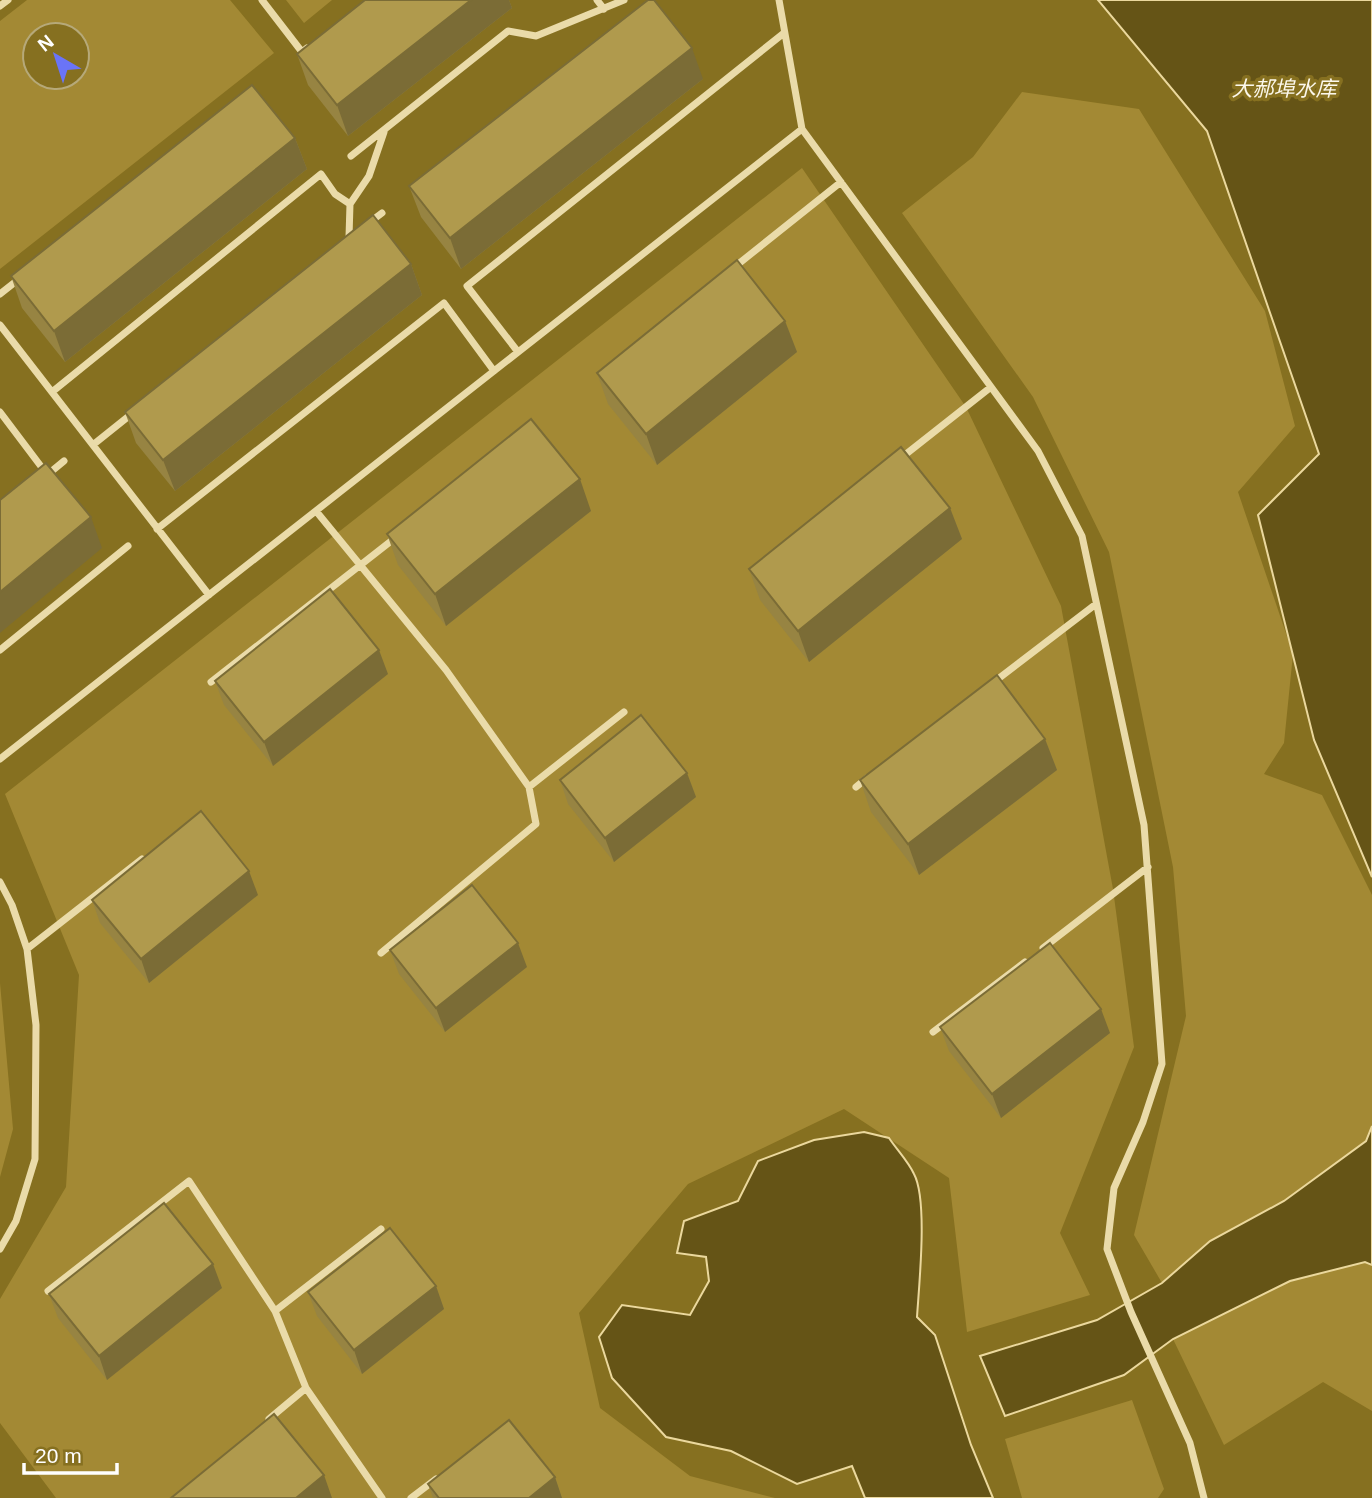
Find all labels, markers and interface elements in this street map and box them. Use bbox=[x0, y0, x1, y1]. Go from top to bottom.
north arrow bbox=[21, 21, 91, 91]
text: N bbox=[34, 31, 58, 56]
water label: 大郝埠水库 bbox=[1232, 77, 1339, 100]
scale bar bbox=[24, 1432, 117, 1476]
text: 20 m bbox=[35, 1444, 82, 1467]

